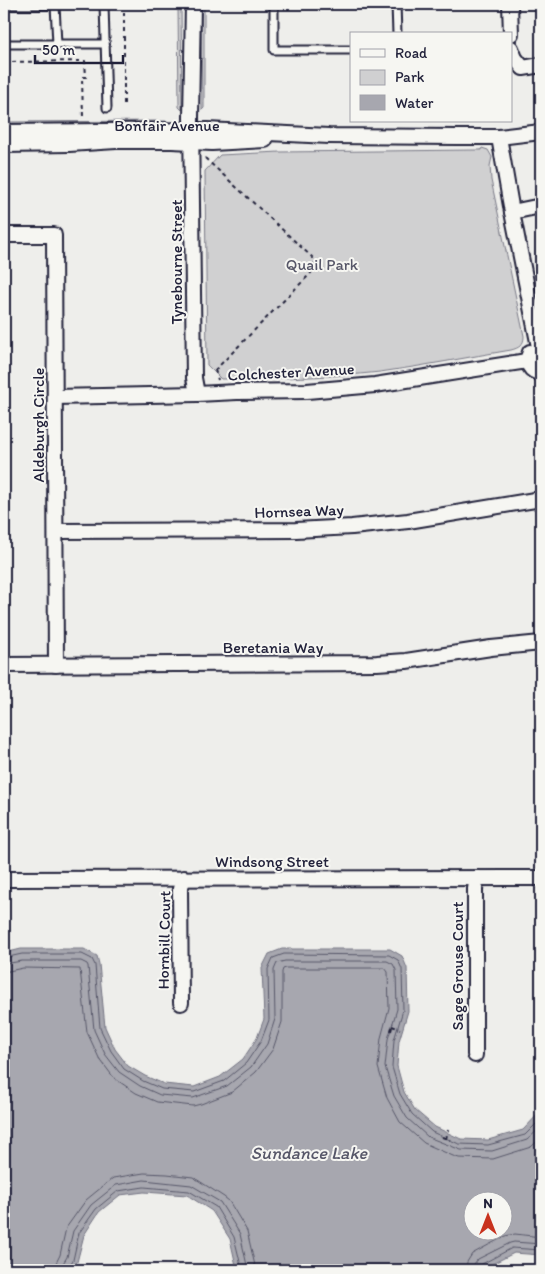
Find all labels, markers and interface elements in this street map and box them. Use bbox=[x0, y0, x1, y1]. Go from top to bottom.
scale bar bbox=[35, 32, 122, 64]
legend bbox=[350, 32, 512, 122]
text: 50 m bbox=[42, 41, 75, 59]
text: Road bbox=[395, 44, 428, 62]
text: Park bbox=[395, 68, 425, 86]
text: Water bbox=[395, 94, 434, 112]
street label: Bonfair Avenue bbox=[114, 116, 220, 135]
street label: Tynebourne Street bbox=[167, 199, 186, 325]
park label: Quail Park bbox=[286, 255, 359, 274]
street label: Colchester Avenue bbox=[227, 359, 355, 385]
street label: Aldeburgh Circle bbox=[29, 368, 48, 482]
street label: Hornsea Way bbox=[254, 500, 345, 522]
street label: Beretania Way bbox=[223, 638, 324, 657]
street label: Windsong Street bbox=[215, 852, 329, 871]
street label: Hornbill Court bbox=[154, 890, 174, 990]
street label: Sage Grouse Court bbox=[448, 902, 467, 1030]
water label: Sundance Lake bbox=[251, 1142, 369, 1164]
north arrow bbox=[462, 1192, 512, 1242]
text: N bbox=[483, 1195, 493, 1212]

